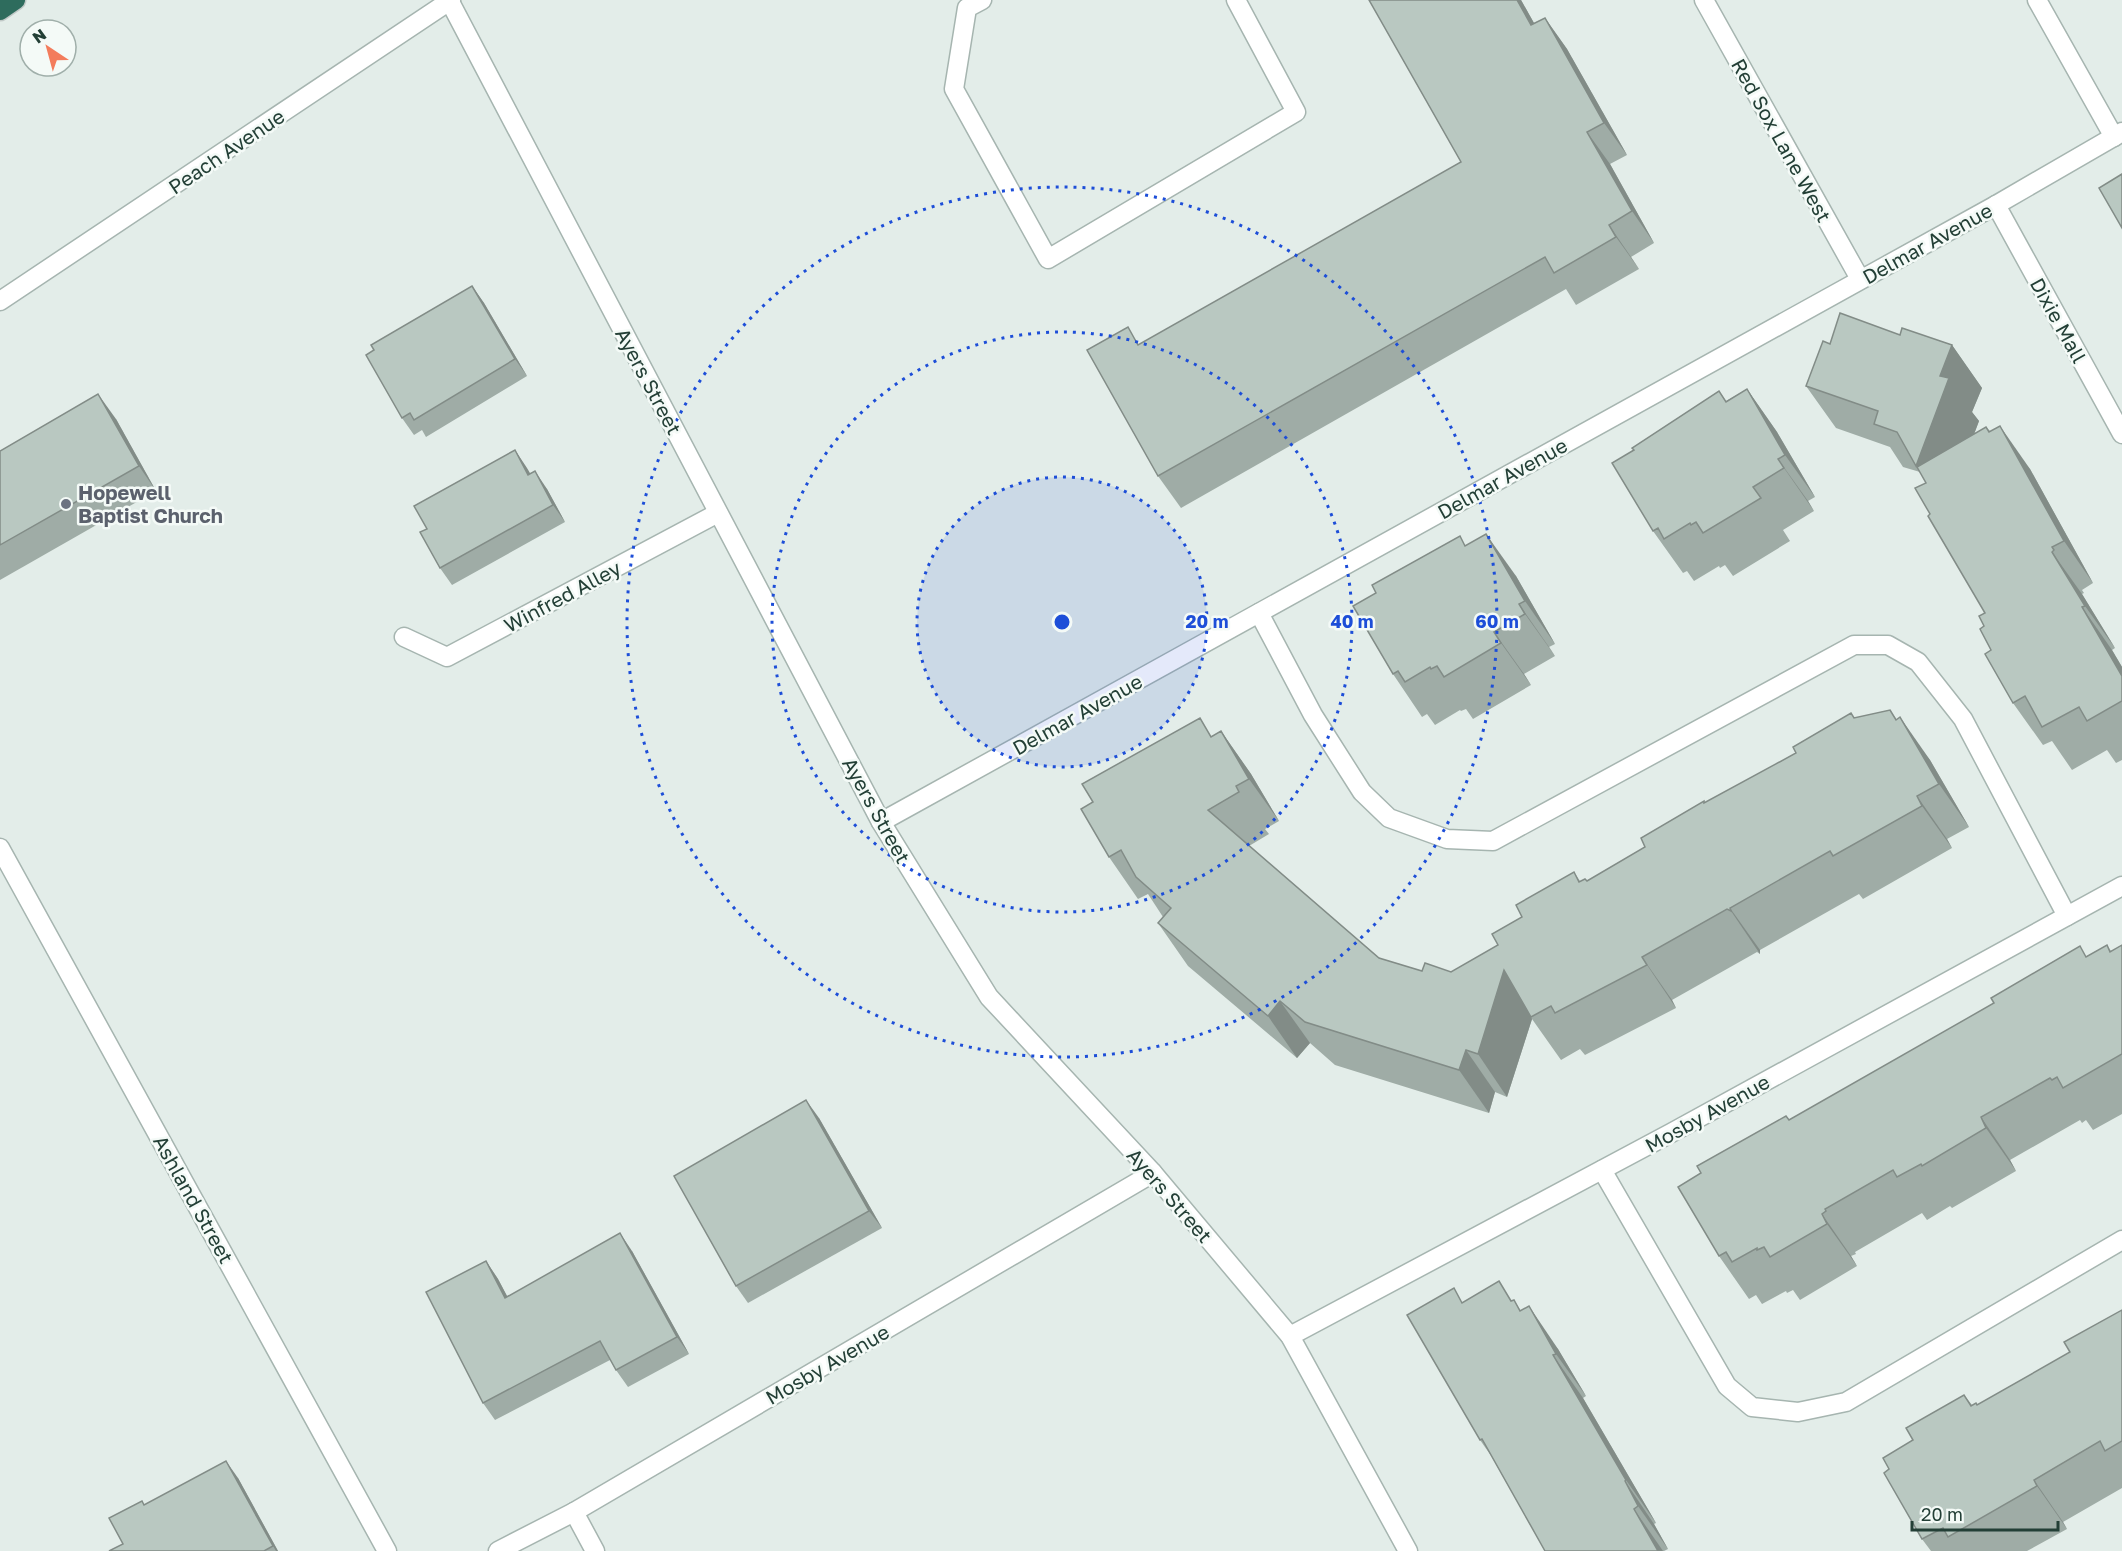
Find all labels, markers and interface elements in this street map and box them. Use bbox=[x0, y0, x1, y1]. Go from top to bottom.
north arrow bbox=[18, 18, 78, 78]
text: N bbox=[28, 24, 50, 48]
street label: Red Sox Lane West bbox=[1727, 54, 1837, 226]
street label: Peach Avenue bbox=[163, 103, 289, 199]
street label: Delmar Avenue bbox=[1858, 197, 1996, 289]
street label: Dixie Mall bbox=[2026, 273, 2092, 367]
street label: Ayers Street bbox=[611, 324, 687, 438]
street label: Delmar Avenue bbox=[1433, 432, 1571, 524]
place label: Hopewell Baptist Church bbox=[78, 480, 223, 527]
marker: Hopewell Baptist Church bbox=[59, 497, 73, 511]
street label: Winfred Alley bbox=[500, 555, 624, 637]
text: 20 m bbox=[1186, 610, 1228, 632]
text: 40 m bbox=[1330, 610, 1374, 632]
text: 60 m bbox=[1475, 610, 1519, 632]
centre of rings bbox=[1052, 612, 1072, 632]
street label: Delmar Avenue bbox=[1008, 668, 1146, 760]
street label: Ayers Street bbox=[838, 753, 916, 867]
street label: Mosby Avenue bbox=[1641, 1069, 1773, 1157]
street label: Ashland Street bbox=[149, 1131, 239, 1267]
street label: Ayers Street bbox=[1122, 1143, 1218, 1247]
street label: Mosby Avenue bbox=[761, 1319, 893, 1409]
scale bar bbox=[1912, 1494, 2058, 1532]
text: 20 m bbox=[1921, 1503, 1963, 1525]

